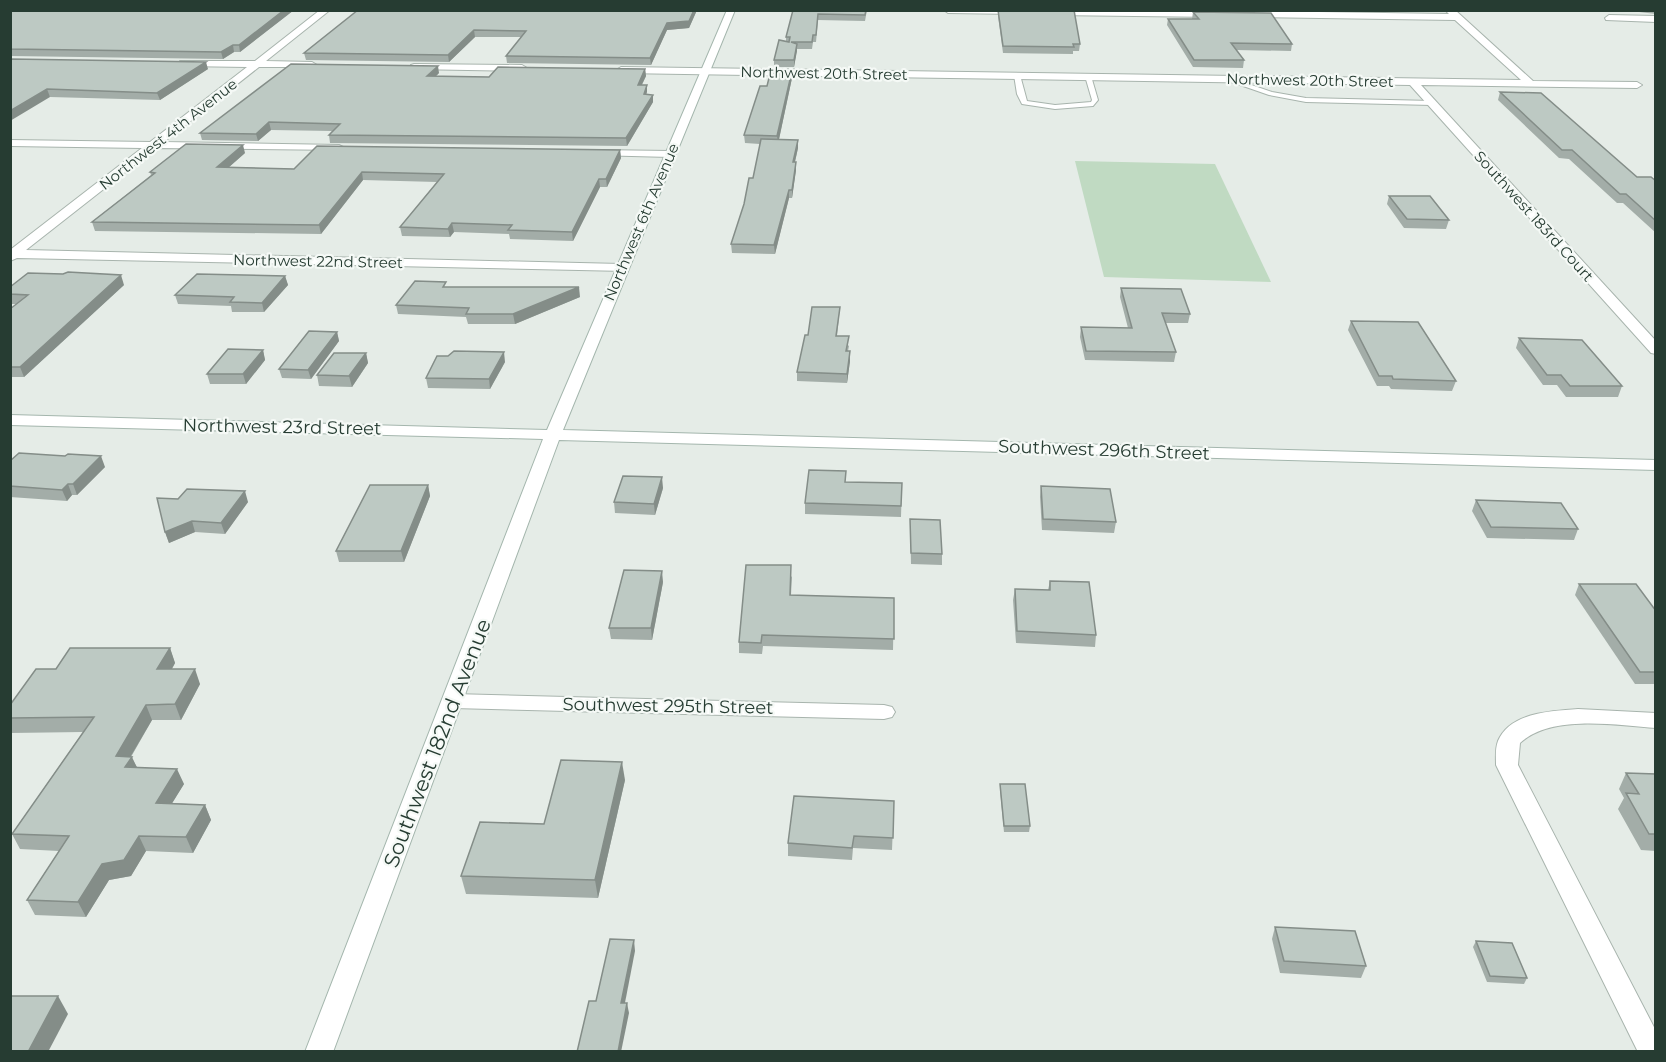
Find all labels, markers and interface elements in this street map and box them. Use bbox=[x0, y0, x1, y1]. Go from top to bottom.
street label: Northwest 20th Street bbox=[740, 62, 908, 84]
street label: Northwest 20th Street bbox=[1226, 69, 1394, 91]
street label: Northwest 4th Avenue bbox=[95, 74, 241, 194]
street label: Northwest 6th Avenue bbox=[599, 140, 683, 304]
street label: Southwest 183rd Court bbox=[1470, 147, 1598, 285]
street label: Northwest 22nd Street bbox=[233, 250, 403, 272]
street label: Northwest 23rd Street bbox=[183, 414, 381, 440]
street label: Southwest 296th Street bbox=[998, 435, 1210, 465]
street label: Southwest 182nd Avenue bbox=[378, 615, 496, 871]
street label: Southwest 295th Street bbox=[562, 693, 774, 719]

